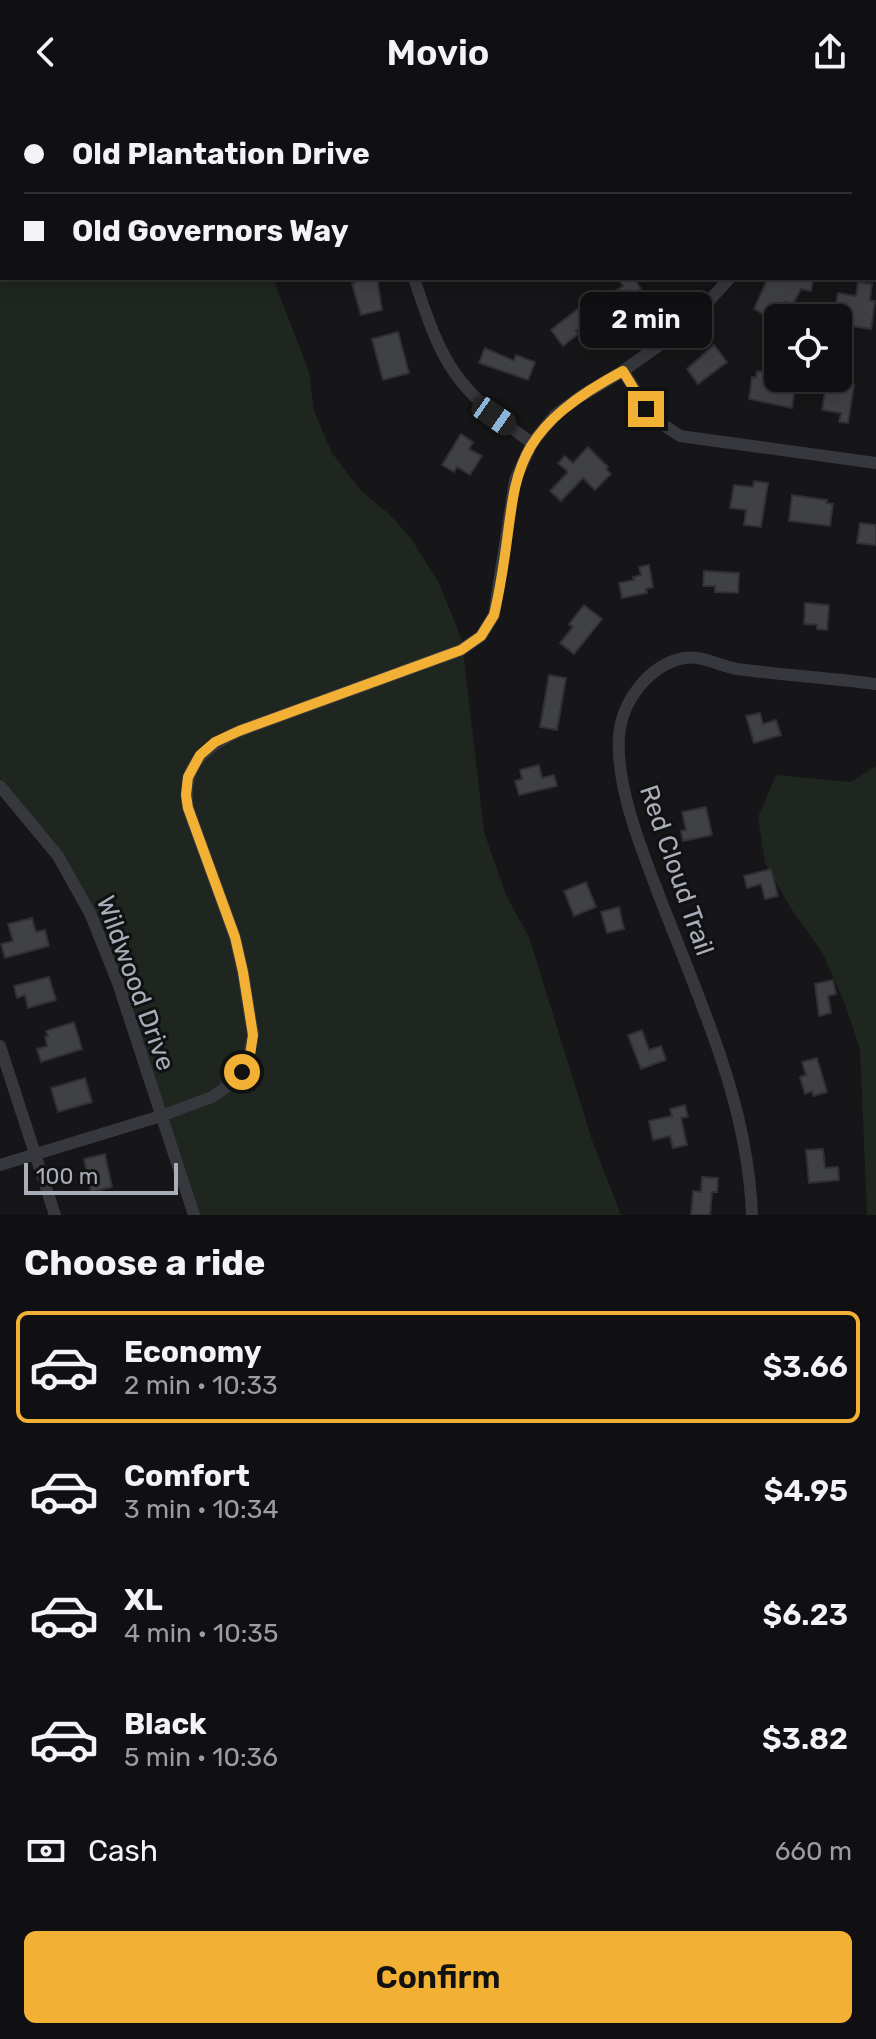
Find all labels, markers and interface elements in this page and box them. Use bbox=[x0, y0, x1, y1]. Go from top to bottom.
icon: back bbox=[24, 30, 68, 74]
icon: share bbox=[808, 30, 852, 74]
text: Movio bbox=[387, 31, 489, 74]
text: Old Plantation Drive bbox=[72, 136, 370, 172]
text: Old Governors Way bbox=[72, 213, 349, 249]
callout: 2 min bbox=[580, 293, 712, 349]
text: 2 min bbox=[611, 304, 681, 335]
map controls bbox=[764, 304, 852, 392]
button: locate bbox=[764, 304, 852, 392]
route end bbox=[628, 391, 664, 427]
car bbox=[467, 392, 521, 440]
street label: Red Cloud Trail bbox=[633, 781, 720, 959]
street label: Wildwood Drive bbox=[90, 892, 182, 1075]
route start bbox=[224, 1054, 260, 1090]
scale bar bbox=[24, 1159, 178, 1195]
text: 100 m bbox=[36, 1163, 98, 1190]
text: Choose a ride bbox=[24, 1241, 265, 1284]
icon: car bbox=[28, 1331, 100, 1403]
text: Economy bbox=[124, 1334, 262, 1370]
text: $3.66 bbox=[763, 1349, 848, 1385]
text: 2 min · 10:33 bbox=[124, 1370, 278, 1401]
icon: car bbox=[28, 1455, 100, 1527]
text: Comfort bbox=[124, 1458, 250, 1494]
text: $4.95 bbox=[764, 1473, 848, 1509]
text: 3 min · 10:34 bbox=[124, 1494, 279, 1525]
icon: car bbox=[28, 1579, 100, 1651]
text: XL bbox=[124, 1582, 163, 1618]
text: $6.23 bbox=[763, 1597, 848, 1633]
text: 4 min · 10:35 bbox=[124, 1618, 278, 1649]
icon: car bbox=[28, 1703, 100, 1775]
text: Black bbox=[124, 1706, 207, 1742]
text: $3.82 bbox=[762, 1721, 848, 1757]
text: 5 min · 10:36 bbox=[124, 1742, 278, 1773]
icon: cash bbox=[24, 1829, 68, 1873]
text: Cash bbox=[88, 1833, 158, 1869]
text: 660 m bbox=[775, 1836, 852, 1867]
button: Confirm bbox=[24, 1931, 852, 2023]

